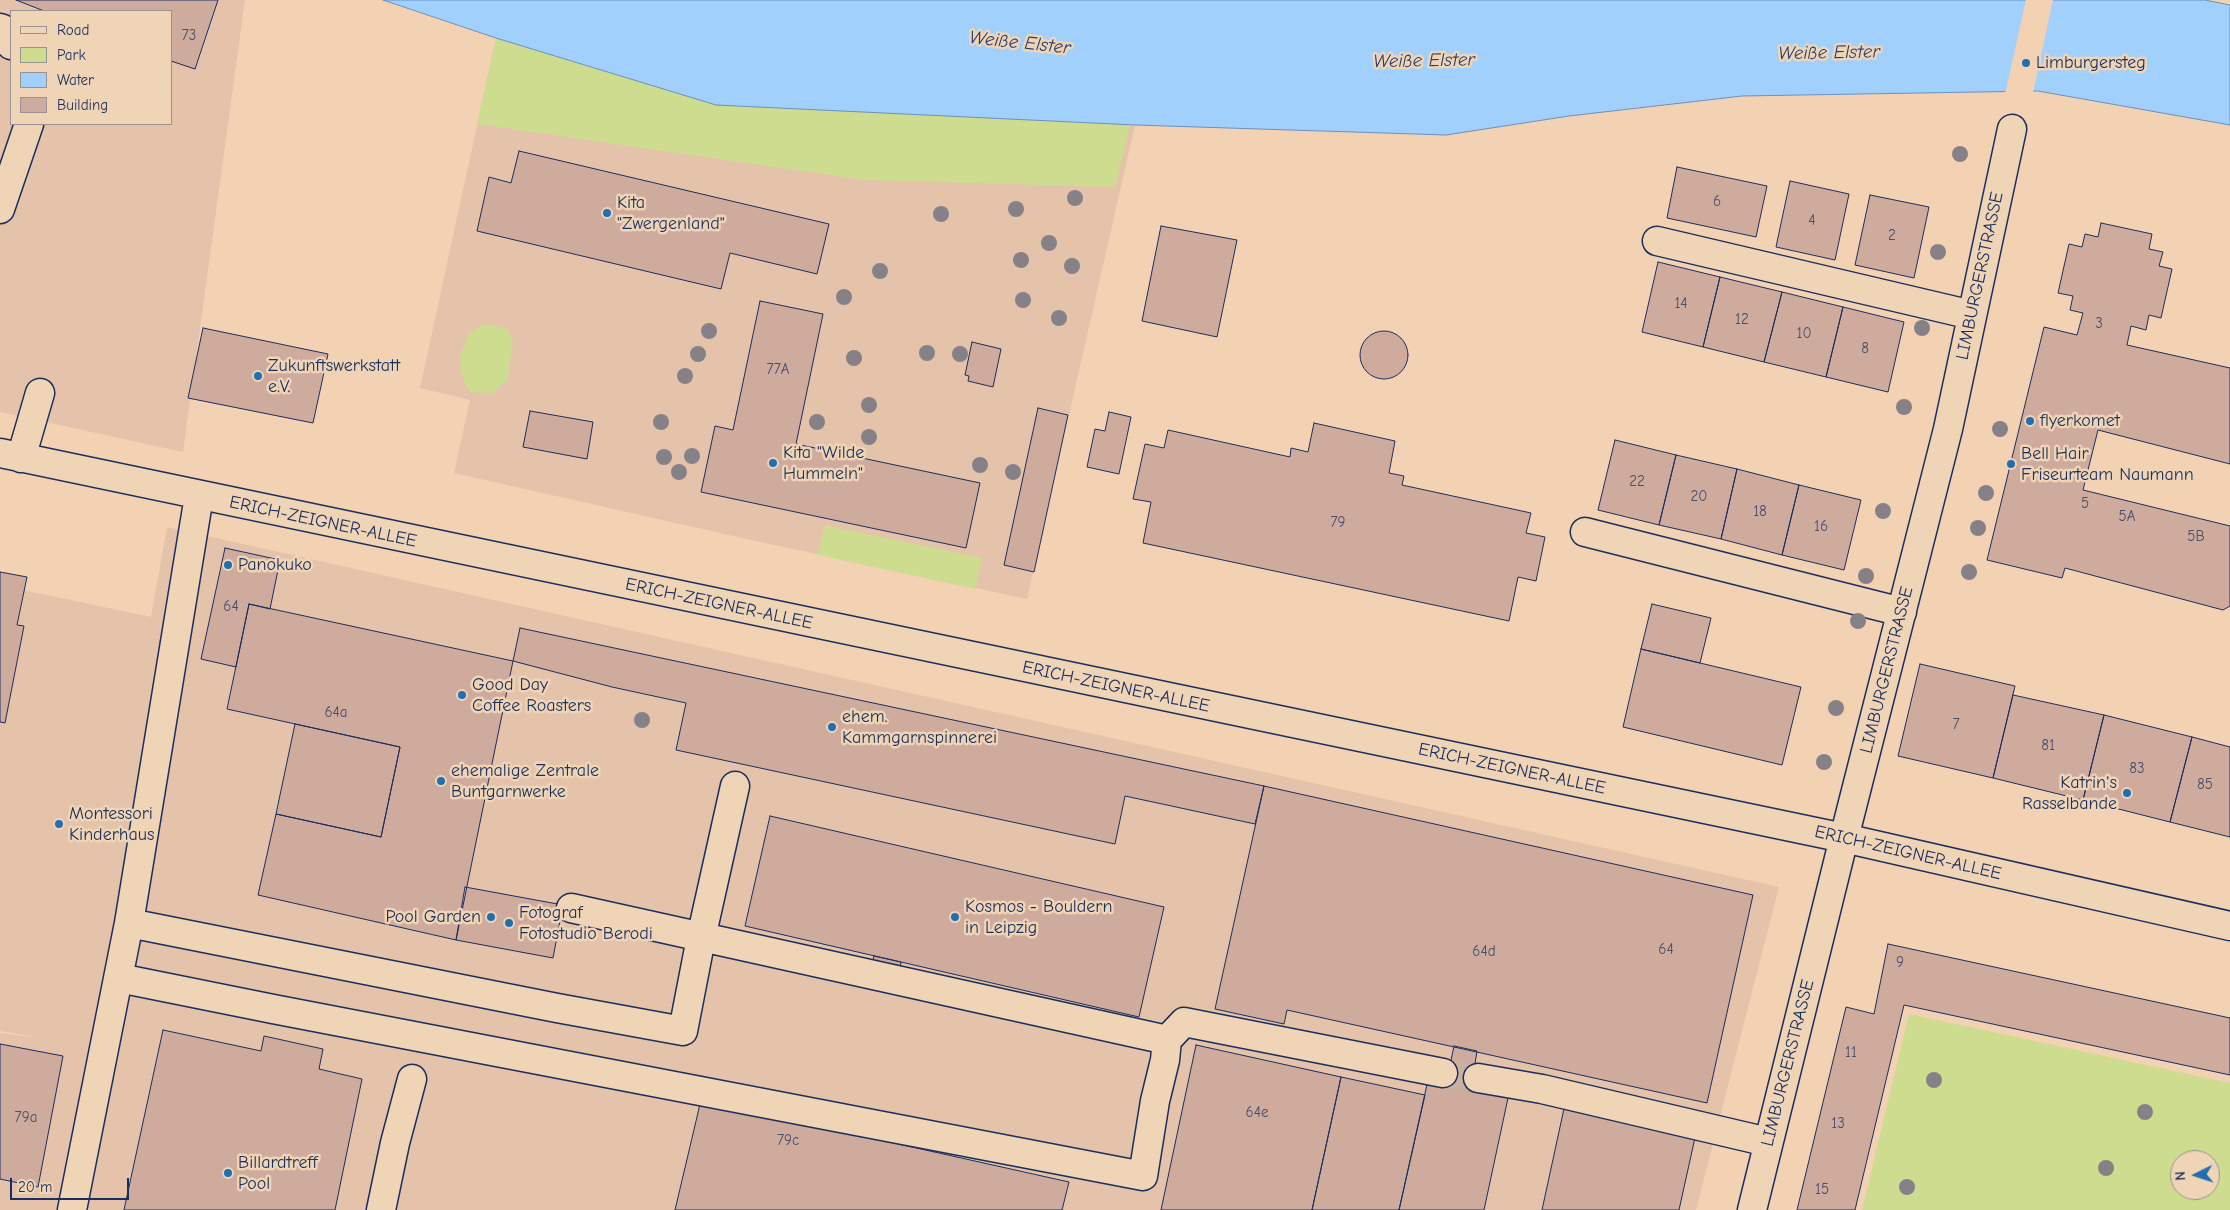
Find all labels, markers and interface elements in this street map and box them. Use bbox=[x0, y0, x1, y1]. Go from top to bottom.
legend bbox=[10, 10, 172, 125]
text: Road bbox=[57, 21, 89, 39]
water label: Weiße Elster bbox=[968, 26, 1072, 60]
house number: 73 bbox=[182, 27, 196, 45]
water label: Weiße Elster bbox=[1778, 41, 1880, 65]
text: Park bbox=[57, 46, 86, 64]
water label: Weiße Elster bbox=[1373, 49, 1475, 73]
place label: Limburgersteg bbox=[2036, 52, 2146, 74]
marker: Limburgersteg bbox=[2020, 57, 2032, 69]
text: Water bbox=[57, 71, 94, 89]
text: Building bbox=[57, 96, 108, 114]
street label: LIMBURGERSTRASSE bbox=[1952, 190, 2008, 362]
place label: Kita "Zwergenland" bbox=[617, 192, 725, 234]
house number: 6 bbox=[1713, 193, 1721, 211]
marker: Kita "Zwergenland" bbox=[601, 207, 613, 219]
house number: 4 bbox=[1808, 212, 1816, 230]
house number: 2 bbox=[1888, 227, 1896, 245]
house number: 14 bbox=[1674, 295, 1688, 313]
house number: 12 bbox=[1735, 311, 1749, 329]
house number: 3 bbox=[2095, 315, 2103, 333]
house number: 10 bbox=[1796, 325, 1812, 343]
house number: 8 bbox=[1861, 340, 1869, 358]
place label: Zukunftswerkstatt e.V. bbox=[268, 355, 400, 398]
house number: 77A bbox=[767, 361, 789, 379]
marker: Zukunftswerkstatt e.V. bbox=[252, 370, 264, 382]
place label: flyerkomet bbox=[2040, 410, 2120, 432]
marker: flyerkomet bbox=[2024, 415, 2036, 427]
place label: Kita "Wilde Hummeln" bbox=[783, 442, 864, 484]
place label: Bell Hair Friseurteam Naumann bbox=[2021, 443, 2194, 486]
marker: Kita "Wilde Hummeln" bbox=[767, 457, 779, 469]
marker: Bell Hair Friseurteam Naumann bbox=[2005, 458, 2017, 470]
house number: 22 bbox=[1629, 473, 1645, 491]
house number: 20 bbox=[1691, 488, 1707, 506]
street label: ERICH-ZEIGNER-ALLEE bbox=[227, 492, 419, 552]
house number: 5 bbox=[2081, 495, 2089, 513]
house number: 18 bbox=[1753, 503, 1767, 521]
house number: 5A bbox=[2119, 508, 2135, 526]
house number: 79 bbox=[1330, 514, 1346, 532]
house number: 16 bbox=[1814, 518, 1828, 536]
house number: 5B bbox=[2187, 528, 2205, 546]
place label: Panokuko bbox=[238, 554, 312, 576]
marker: Panokuko bbox=[222, 559, 234, 571]
street label: ERICH-ZEIGNER-ALLEE bbox=[623, 574, 815, 634]
street label: LIMBURGERSTRASSE bbox=[1856, 584, 1918, 756]
house number: 64 bbox=[223, 598, 239, 616]
street label: ERICH-ZEIGNER-ALLEE bbox=[1020, 657, 1212, 717]
place label: Good Day Coffee Roasters bbox=[472, 674, 591, 716]
marker: Good Day Coffee Roasters bbox=[456, 689, 468, 701]
house number: 64a bbox=[324, 704, 348, 722]
place label: ehem. Kammgarnspinnerei bbox=[842, 706, 997, 749]
house number: 7 bbox=[1952, 716, 1960, 734]
marker: ehem. Kammgarnspinnerei bbox=[826, 721, 838, 733]
house number: 81 bbox=[2041, 737, 2055, 755]
street label: ERICH-ZEIGNER-ALLEE bbox=[1416, 739, 1608, 799]
place label: ehemalige Zentrale Buntgarnwerke bbox=[451, 760, 599, 802]
house number: 83 bbox=[2129, 760, 2145, 778]
place label: Katrin's Rasselbande bbox=[2022, 772, 2117, 814]
marker: ehemalige Zentrale Buntgarnwerke bbox=[435, 775, 447, 787]
house number: 85 bbox=[2197, 776, 2213, 794]
marker: Katrin's Rasselbande bbox=[2121, 787, 2133, 799]
place label: Montessori Kinderhaus bbox=[69, 803, 154, 846]
marker: Montessori Kinderhaus bbox=[53, 818, 65, 830]
street label: ERICH-ZEIGNER-ALLEE bbox=[1813, 821, 2003, 885]
place label: Kosmos - Bouldern in Leipzig bbox=[965, 896, 1112, 939]
place label: Fotograf Fotostudio Berodi bbox=[519, 902, 653, 944]
place label: Pool Garden bbox=[385, 906, 481, 928]
marker: Pool Garden bbox=[485, 911, 497, 923]
marker: Kosmos - Bouldern in Leipzig bbox=[949, 911, 961, 923]
marker: Fotograf Fotostudio Berodi bbox=[503, 917, 515, 929]
house number: 64 bbox=[1658, 941, 1674, 959]
house number: 64d bbox=[1472, 943, 1496, 961]
house number: 9 bbox=[1896, 954, 1904, 972]
street label: LIMBURGERSTRASSE bbox=[1757, 977, 1819, 1149]
house number: 11 bbox=[1845, 1044, 1857, 1062]
house number: 64e bbox=[1246, 1104, 1268, 1122]
house number: 79a bbox=[15, 1109, 37, 1127]
house number: 13 bbox=[1831, 1115, 1845, 1133]
house number: 79c bbox=[777, 1132, 799, 1150]
north arrow bbox=[2170, 1150, 2220, 1200]
place label: Billardtreff Pool bbox=[238, 1152, 318, 1194]
marker: Billardtreff Pool bbox=[222, 1167, 234, 1179]
scale bar bbox=[12, 1168, 131, 1200]
text: N bbox=[2172, 1171, 2189, 1181]
text: 20 m bbox=[18, 1178, 52, 1196]
house number: 15 bbox=[1815, 1181, 1829, 1199]

